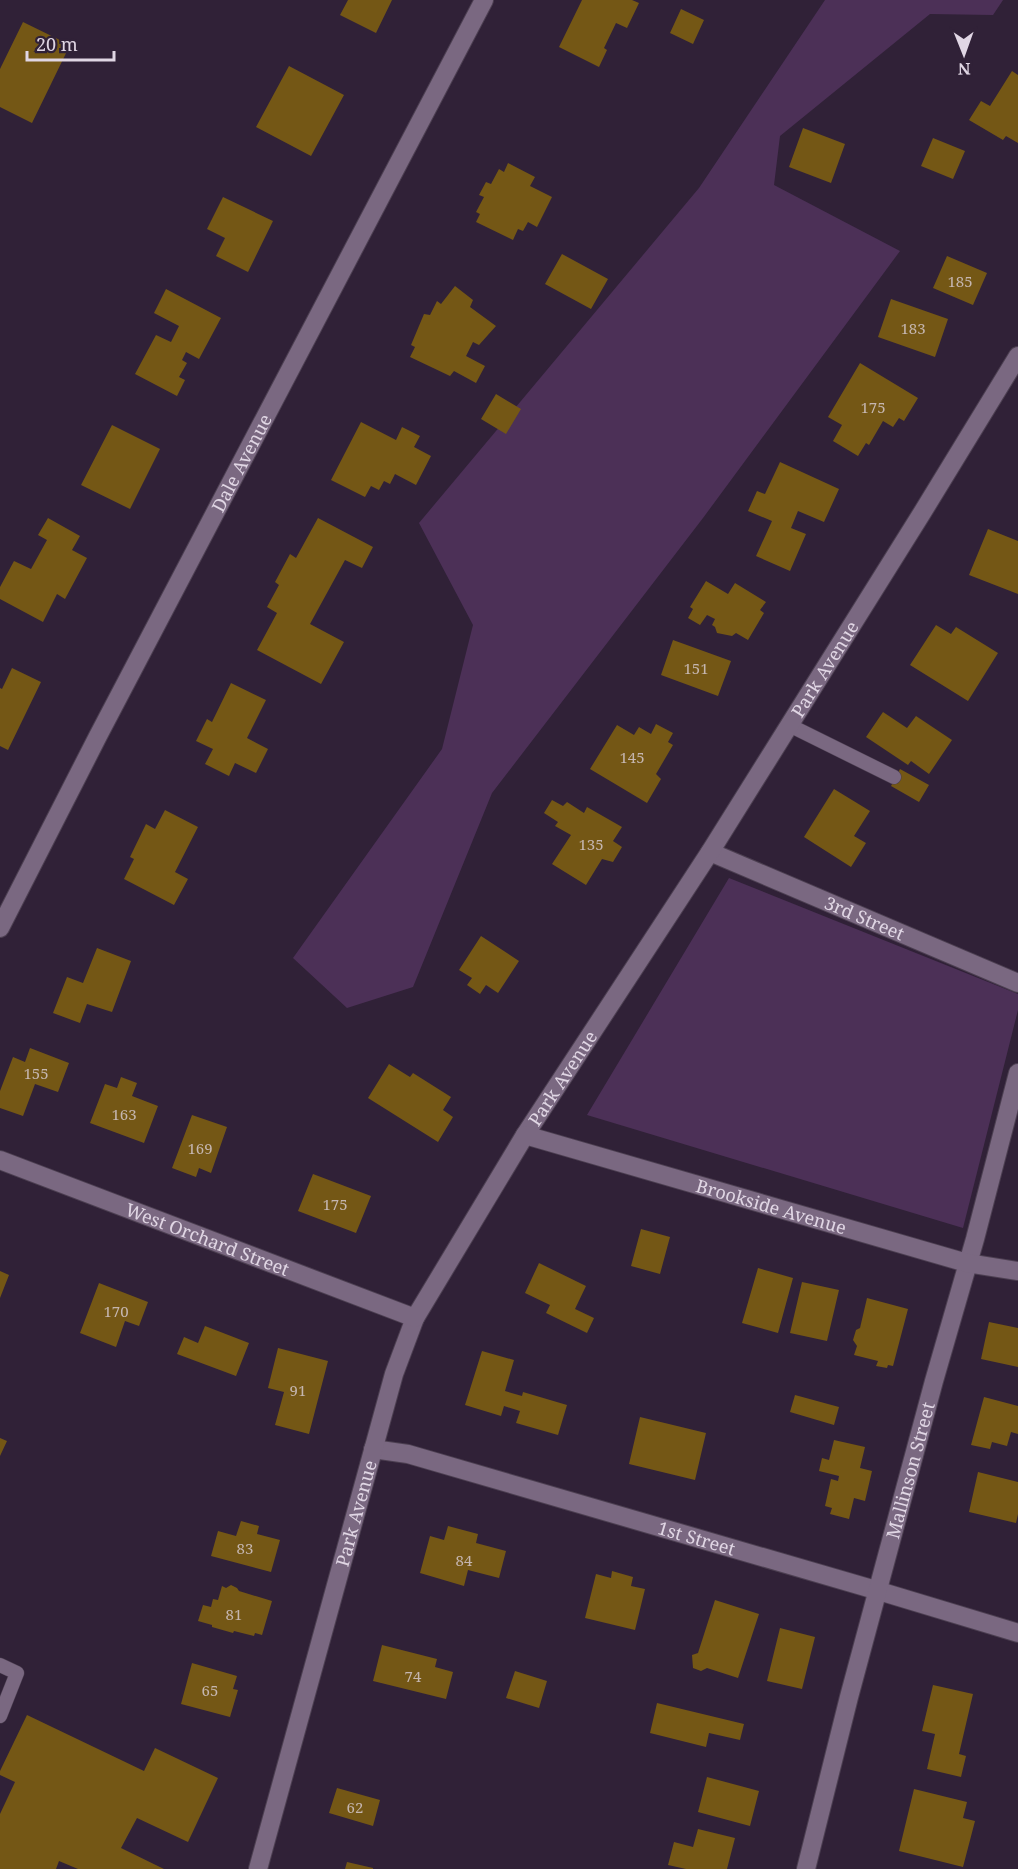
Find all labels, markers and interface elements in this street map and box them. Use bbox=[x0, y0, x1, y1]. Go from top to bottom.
scale bar bbox=[27, 24, 114, 62]
north arrow bbox=[934, 24, 994, 84]
text: 20 m bbox=[36, 32, 78, 56]
text: N bbox=[957, 58, 971, 80]
house number: 185 bbox=[947, 271, 973, 291]
house number: 183 bbox=[900, 318, 926, 338]
house number: 175 bbox=[860, 397, 886, 417]
street label: Dale Avenue bbox=[206, 410, 277, 516]
street label: Park Avenue bbox=[785, 616, 864, 722]
house number: 151 bbox=[683, 658, 709, 678]
house number: 145 bbox=[619, 747, 645, 767]
house number: 135 bbox=[578, 834, 604, 854]
street label: 3rd Street bbox=[821, 890, 908, 945]
street label: Park Avenue bbox=[522, 1026, 602, 1130]
house number: 155 bbox=[23, 1063, 49, 1083]
house number: 163 bbox=[111, 1104, 137, 1124]
house number: 169 bbox=[187, 1138, 213, 1158]
street label: Brookside Avenue bbox=[693, 1173, 849, 1239]
house number: 175 bbox=[322, 1194, 348, 1214]
street label: West Orchard Street bbox=[122, 1197, 293, 1281]
house number: 170 bbox=[103, 1301, 129, 1321]
house number: 91 bbox=[290, 1380, 306, 1400]
street label: Mallinson Street bbox=[880, 1399, 940, 1541]
street label: Park Avenue bbox=[330, 1457, 382, 1569]
street label: 1st Street bbox=[655, 1515, 738, 1561]
house number: 83 bbox=[237, 1538, 253, 1558]
house number: 84 bbox=[456, 1550, 473, 1570]
house number: 81 bbox=[226, 1604, 242, 1624]
house number: 74 bbox=[405, 1666, 422, 1686]
house number: 65 bbox=[202, 1680, 218, 1700]
house number: 62 bbox=[347, 1797, 363, 1817]

